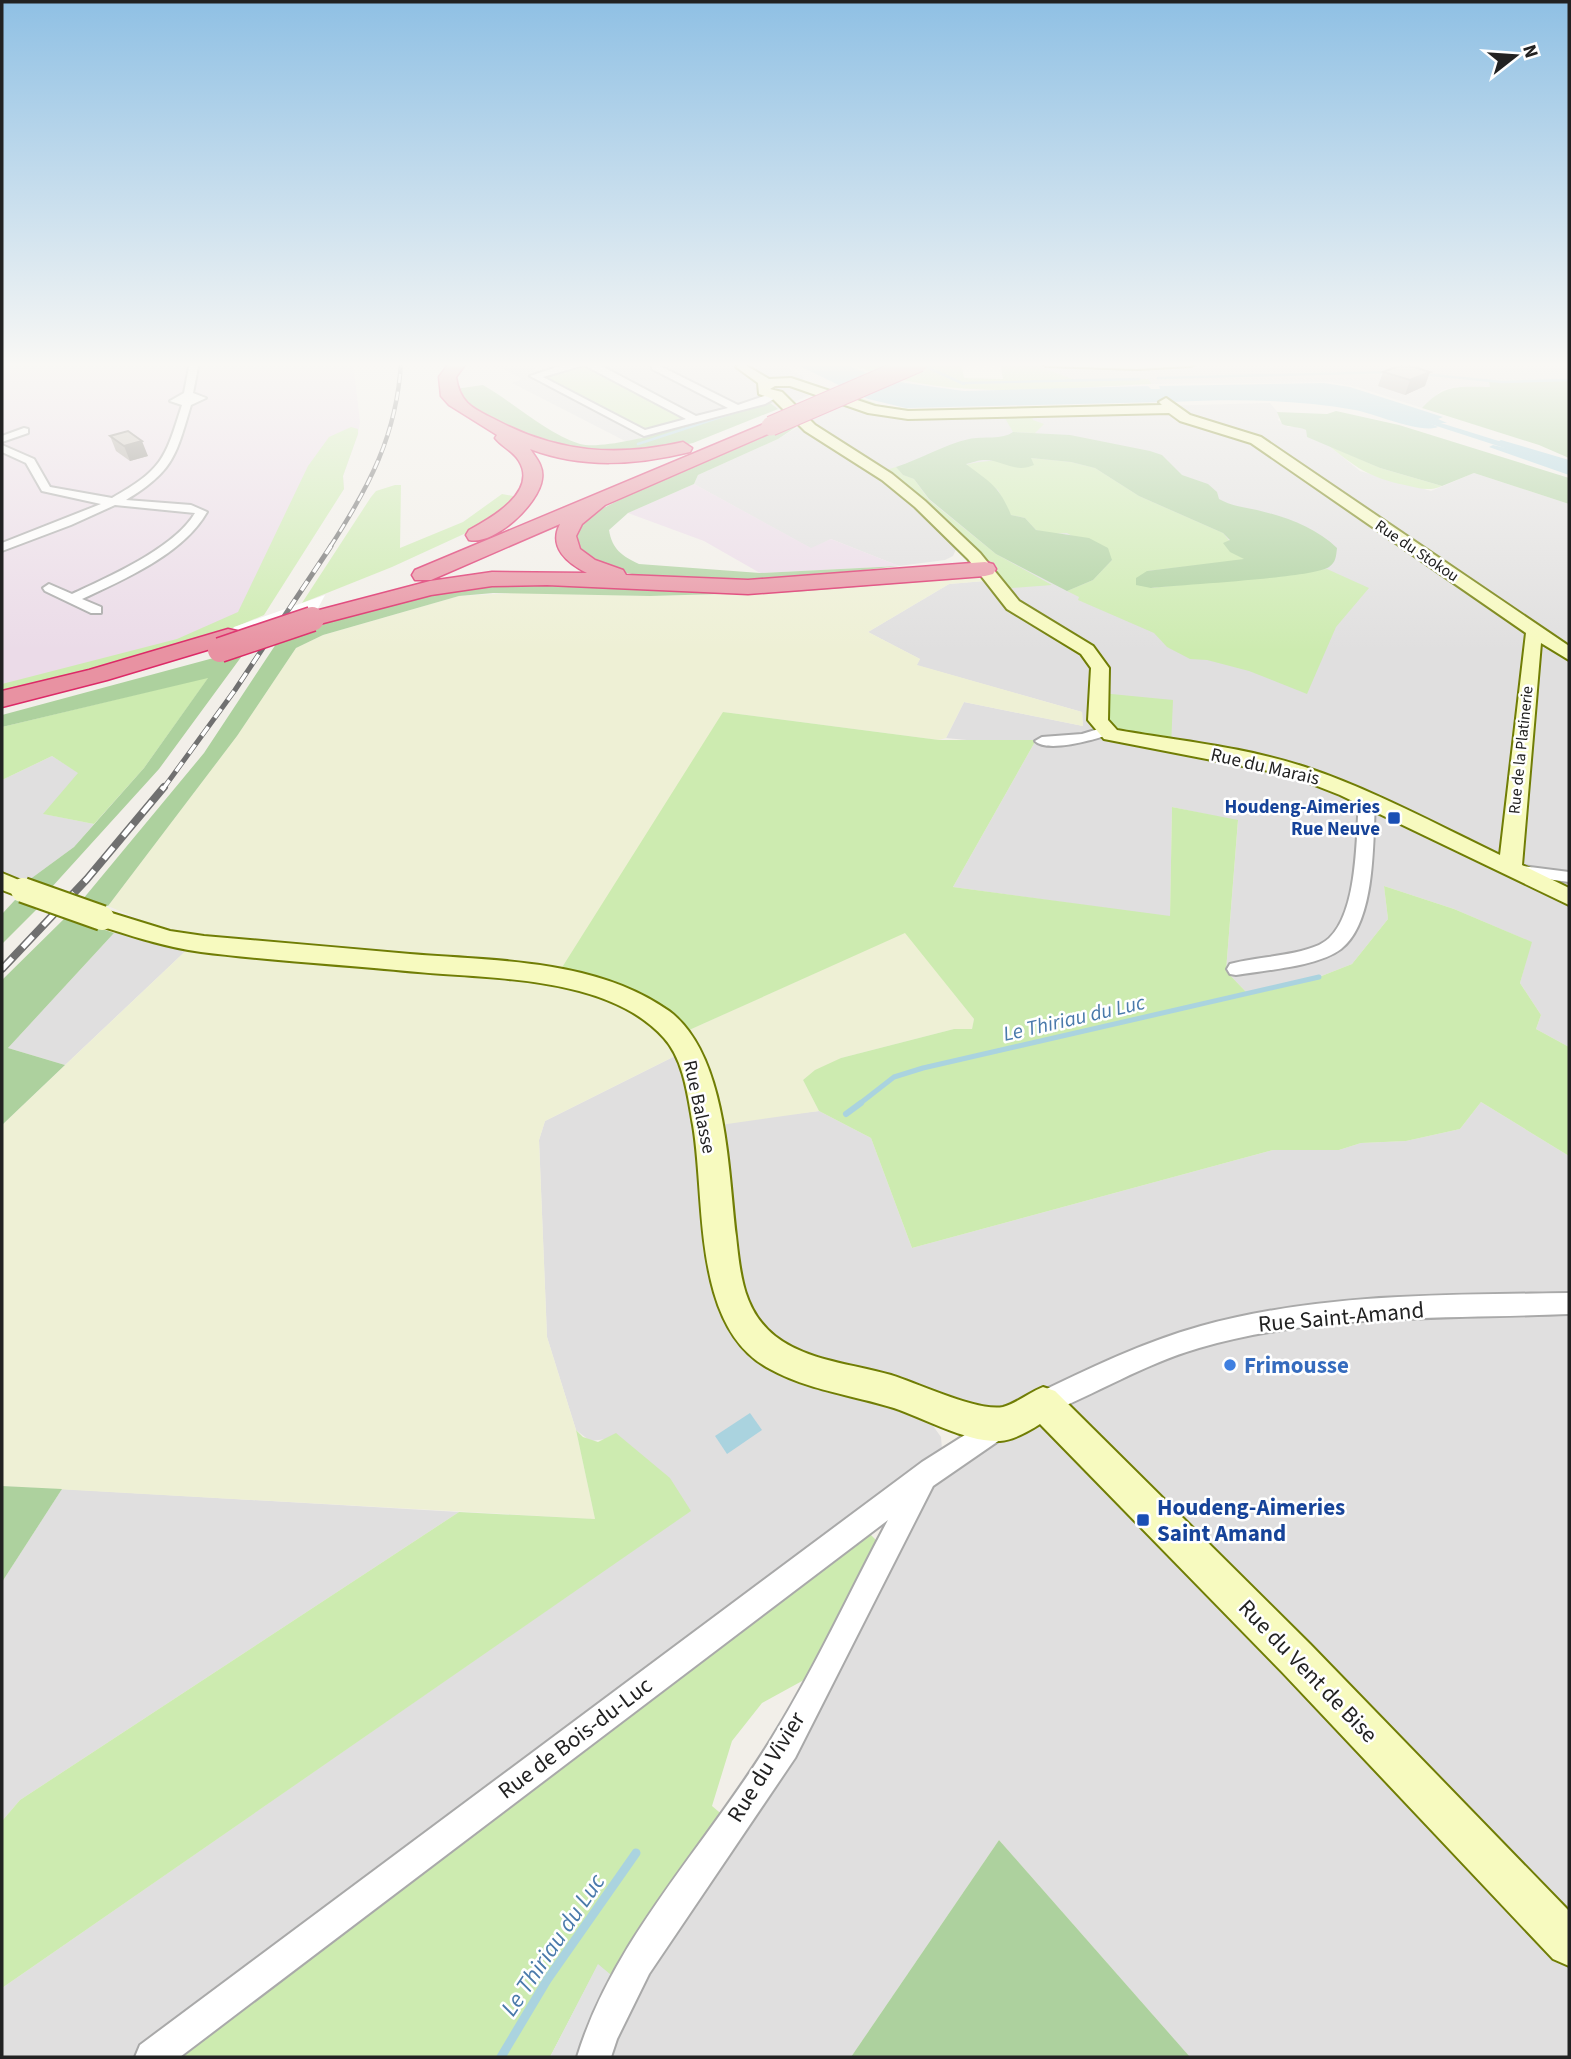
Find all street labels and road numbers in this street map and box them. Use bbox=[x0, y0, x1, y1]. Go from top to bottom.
street label: Rue du Stokou bbox=[1371, 515, 1463, 587]
street label: Rue de la Platinerie bbox=[1503, 685, 1539, 815]
street label: Rue du Marais bbox=[1208, 741, 1322, 793]
street label: Rue Balasse bbox=[676, 1058, 722, 1156]
street label: Rue Saint-Amand bbox=[1257, 1293, 1425, 1341]
street label: Rue du Vent de Bise bbox=[1231, 1592, 1385, 1750]
street label: Rue de Bois-du-Luc bbox=[491, 1669, 659, 1807]
street label: Rue du Vivier bbox=[719, 1704, 814, 1829]

